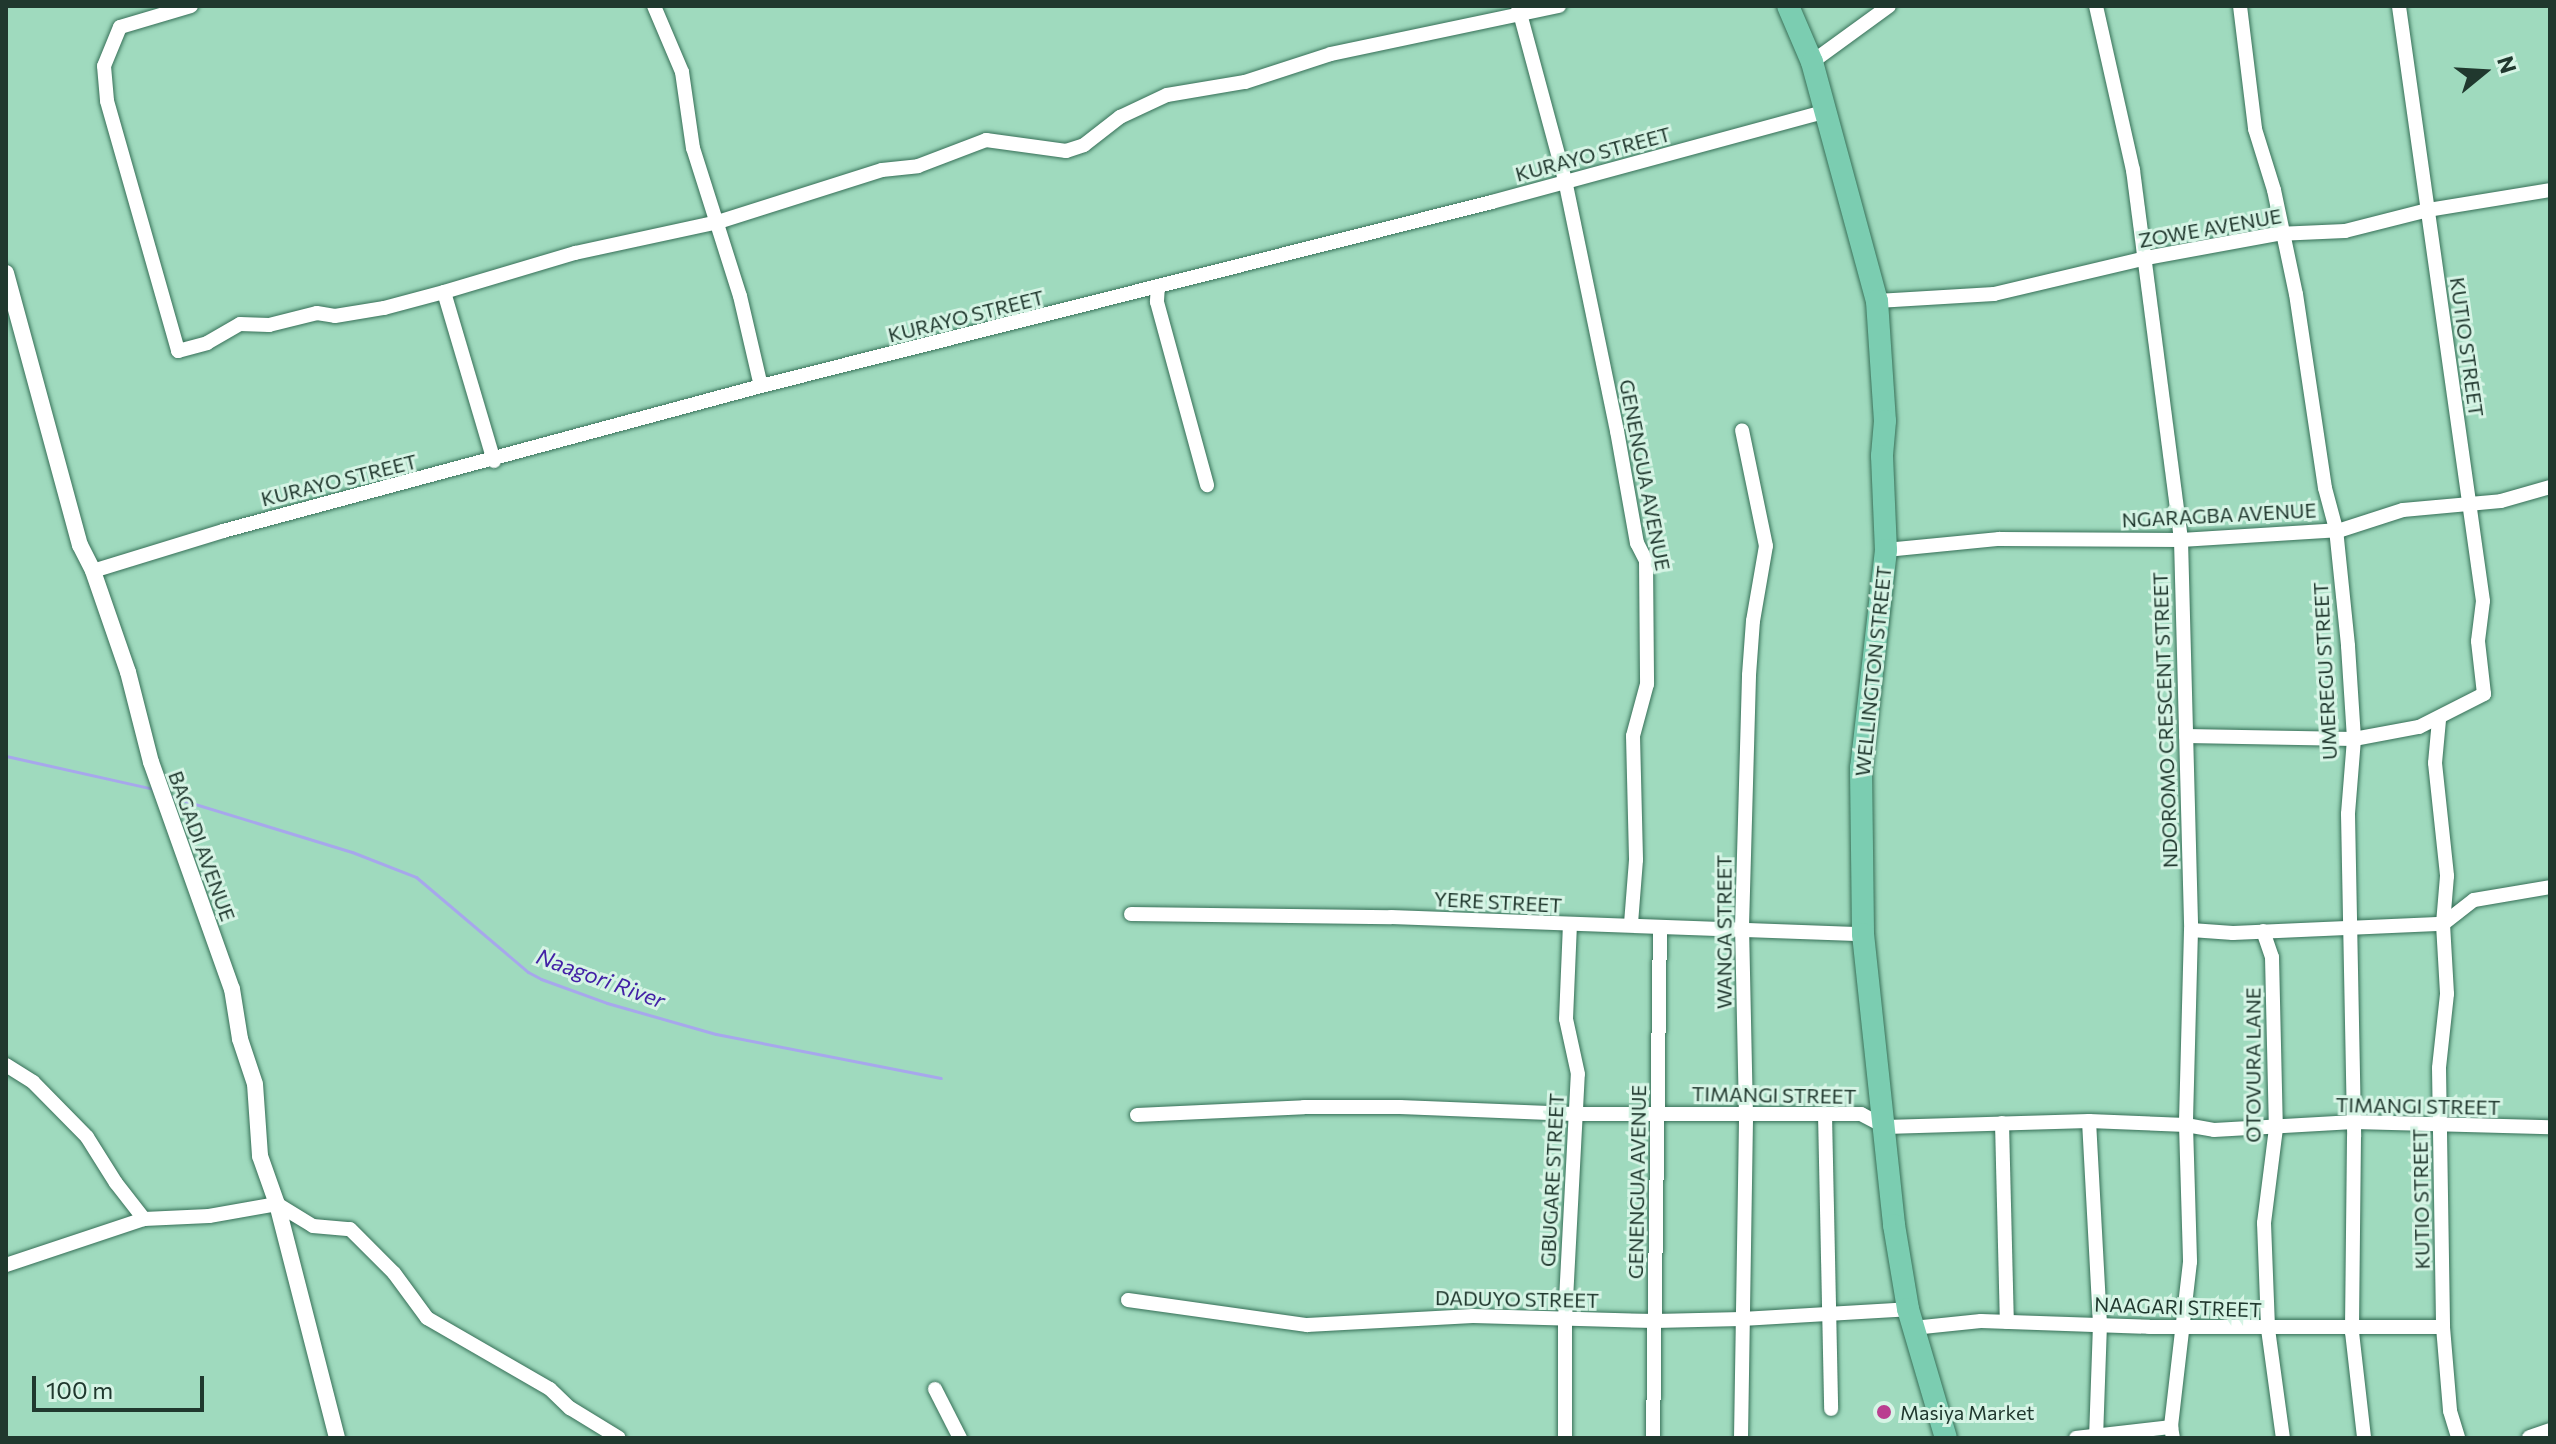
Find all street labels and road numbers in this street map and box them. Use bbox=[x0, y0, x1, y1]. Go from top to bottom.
street label: KURAYO STREET bbox=[1513, 122, 1673, 186]
street label: ZOWE AVENUE bbox=[2137, 204, 2283, 252]
street label: KUTIO STREET bbox=[2445, 276, 2489, 418]
street label: KURAYO STREET bbox=[885, 285, 1047, 347]
street label: GENENGUA AVENUE bbox=[1615, 377, 1675, 573]
street label: KURAYO STREET bbox=[258, 449, 420, 511]
street label: NGARAGBA AVENUE bbox=[2121, 498, 2317, 532]
street label: WELLINGTON STREET bbox=[1850, 564, 1896, 778]
street label: NDOROMO CRESCENT STREET bbox=[2148, 571, 2182, 869]
street label: UMEREGU STREET bbox=[2308, 581, 2342, 761]
street label: BAGADI AVENUE bbox=[164, 768, 240, 924]
street label: WANGA STREET bbox=[1712, 855, 1736, 1009]
street label: YERE STREET bbox=[1433, 887, 1563, 917]
street label: OTOVURA LANE bbox=[2241, 987, 2265, 1143]
street label: TIMANGI STREET bbox=[1691, 1082, 1857, 1108]
street label: GENENGUA AVENUE bbox=[1623, 1085, 1651, 1279]
street label: GBUGARE STREET bbox=[1535, 1092, 1569, 1268]
street label: TIMANGI STREET bbox=[2335, 1093, 2501, 1119]
street label: KUTIO STREET bbox=[2408, 1128, 2434, 1270]
street label: DADUYO STREET bbox=[1435, 1286, 1599, 1312]
street label: NAAGARI STREET bbox=[2094, 1292, 2262, 1322]

